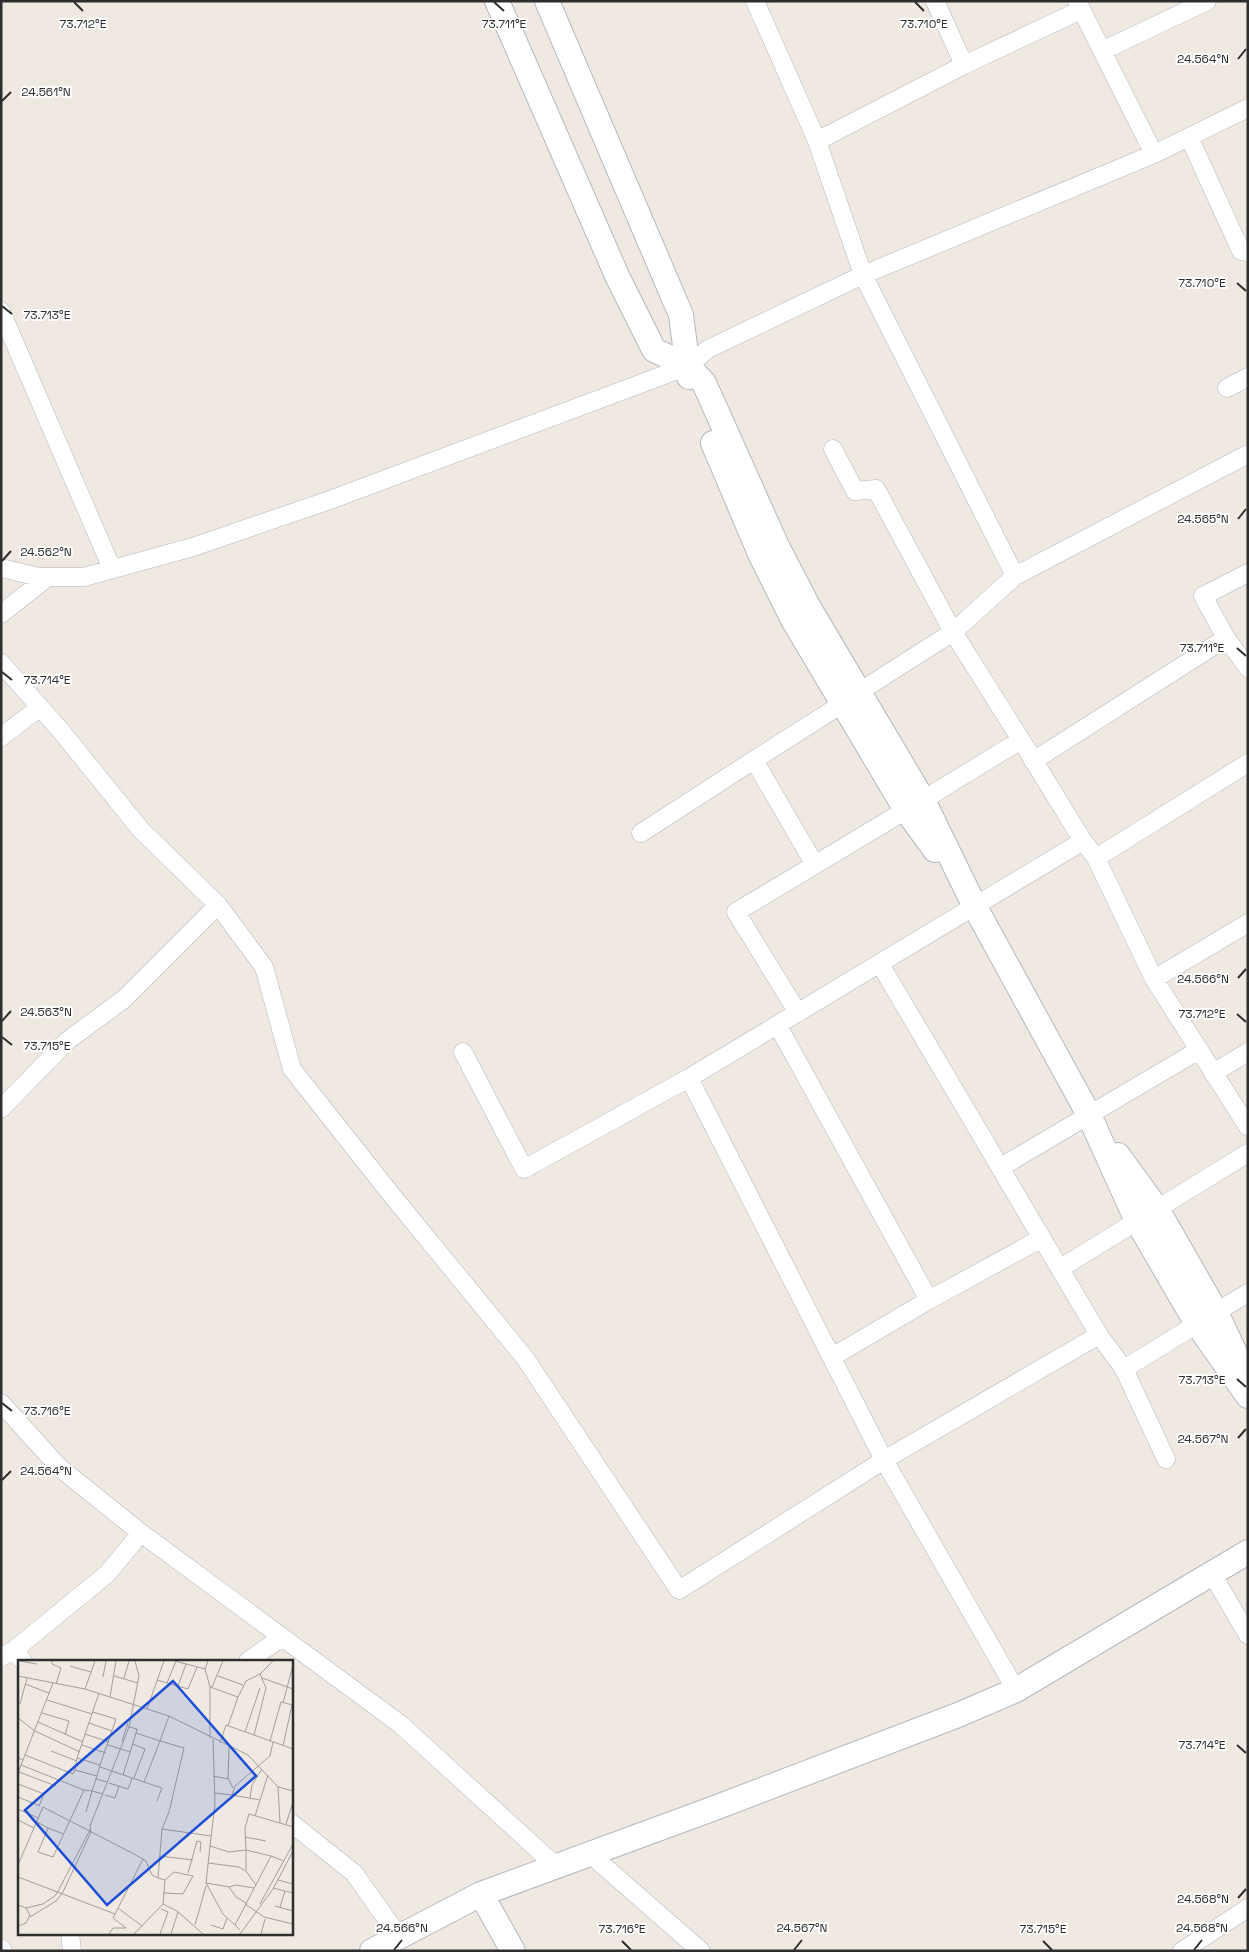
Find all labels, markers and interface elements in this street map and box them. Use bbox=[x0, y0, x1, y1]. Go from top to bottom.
text: 73.712°E bbox=[60, 16, 107, 32]
text: 73.711°E bbox=[482, 16, 527, 32]
text: 73.710°E bbox=[900, 16, 948, 32]
text: 24.564°N bbox=[1177, 51, 1229, 67]
text: 24.561°N bbox=[21, 84, 71, 100]
text: 73.710°E bbox=[1178, 275, 1226, 291]
text: 73.713°E bbox=[24, 307, 71, 323]
text: 24.565°N bbox=[1177, 511, 1229, 527]
text: 24.562°N bbox=[20, 544, 72, 560]
text: 73.711°E bbox=[1180, 640, 1225, 656]
text: 73.714°E bbox=[23, 672, 71, 688]
text: 24.566°N bbox=[1177, 971, 1229, 987]
text: 24.563°N bbox=[20, 1004, 72, 1020]
text: 73.712°E bbox=[1179, 1006, 1226, 1022]
text: 73.715°E bbox=[24, 1038, 71, 1054]
text: 73.713°E bbox=[1179, 1372, 1226, 1388]
text: 73.716°E bbox=[24, 1403, 71, 1419]
text: 24.567°N bbox=[1177, 1431, 1229, 1447]
text: 24.564°N bbox=[20, 1463, 72, 1479]
inset map bbox=[18, 1660, 292, 1934]
text: 73.714°E bbox=[1178, 1737, 1226, 1753]
text: 24.568°N bbox=[1177, 1891, 1229, 1907]
text: 24.566°N bbox=[376, 1920, 428, 1936]
text: 24.567°N bbox=[776, 1920, 828, 1936]
text: 24.568°N bbox=[1176, 1920, 1228, 1936]
text: 73.716°E bbox=[599, 1921, 646, 1937]
text: 73.715°E bbox=[1020, 1921, 1067, 1937]

